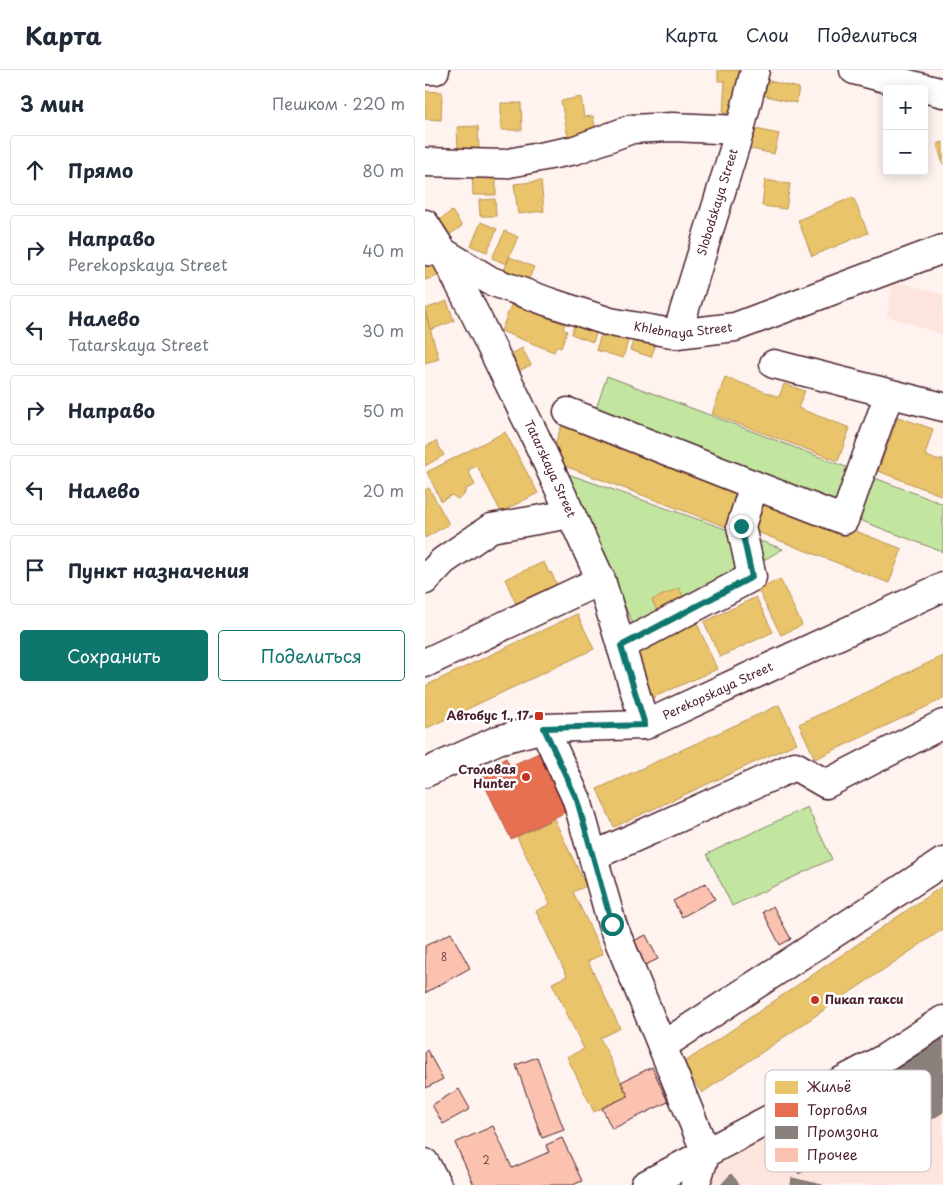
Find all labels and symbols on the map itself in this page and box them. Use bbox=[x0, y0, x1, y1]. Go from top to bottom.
street label: Slobodskaya Street bbox=[692, 146, 742, 258]
street label: Khlebnaya Street bbox=[633, 316, 733, 342]
street label: Tatarskaya Street bbox=[520, 416, 581, 520]
route end bbox=[730, 515, 753, 538]
street label: Perekopskaya Street bbox=[659, 657, 776, 724]
place label: Автобус 1., 17 bbox=[447, 706, 529, 724]
marker: Автобус 1., 17 bbox=[533, 710, 545, 722]
place label: Столовая Hunter bbox=[458, 760, 517, 792]
marker: Столовая Hunter bbox=[520, 771, 532, 783]
route start bbox=[601, 913, 624, 936]
house number: 8 bbox=[441, 949, 447, 964]
place label: Пикап такси bbox=[825, 990, 904, 1008]
marker: Пикап такси bbox=[809, 994, 821, 1006]
legend bbox=[765, 1070, 931, 1172]
text: Жильё bbox=[806, 1076, 851, 1097]
text: Торговля bbox=[807, 1099, 868, 1120]
text: Промзона bbox=[807, 1121, 878, 1142]
text: Прочее bbox=[807, 1144, 858, 1165]
house number: 2 bbox=[482, 1152, 490, 1167]

